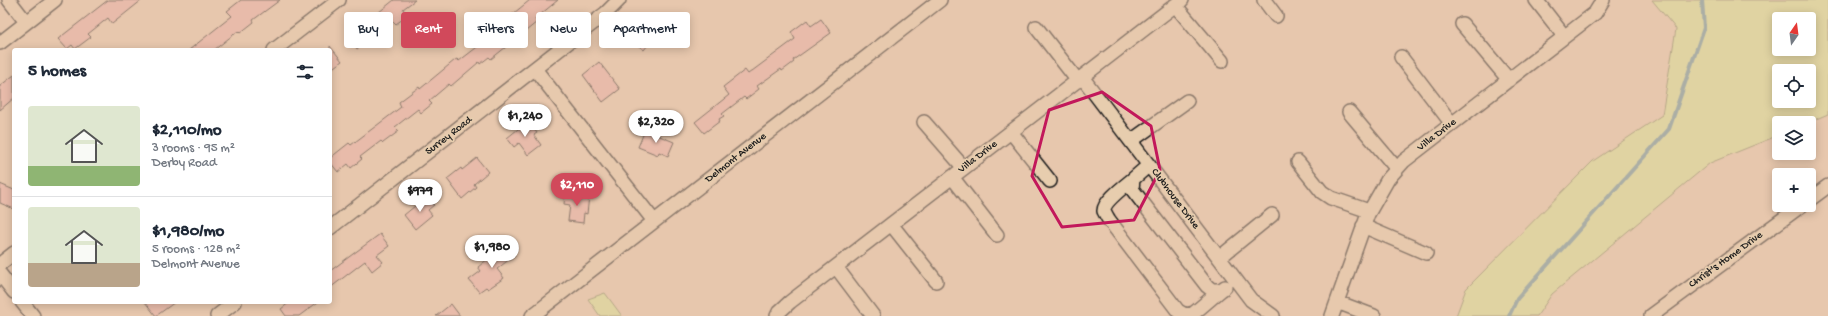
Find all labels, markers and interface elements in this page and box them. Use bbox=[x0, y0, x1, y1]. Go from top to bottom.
chip: Buy bbox=[344, 12, 393, 48]
chip: Rent bbox=[401, 12, 456, 48]
chip: Filters bbox=[464, 12, 528, 48]
chip: New bbox=[536, 12, 591, 48]
chip: Apartment bbox=[599, 12, 690, 48]
north arrow bbox=[1772, 12, 1816, 56]
map controls bbox=[1772, 12, 1816, 212]
icon: filters bbox=[294, 61, 316, 83]
text: 5 homes bbox=[28, 62, 86, 82]
button: locate bbox=[1772, 64, 1816, 108]
pin: $1,240 bbox=[492, 104, 558, 138]
text: $1,240 bbox=[507, 109, 543, 124]
pin: $2,320 bbox=[623, 110, 689, 144]
street label: Surrey Road bbox=[423, 113, 476, 158]
text: $2,320 bbox=[638, 115, 674, 130]
street label: Villa Drive bbox=[1414, 116, 1459, 155]
button: layers bbox=[1772, 116, 1816, 160]
text: $2,110/mo bbox=[152, 121, 222, 141]
icon: home bbox=[60, 122, 108, 170]
street label: Delmont Avenue bbox=[702, 130, 769, 186]
street label: Villa Drive bbox=[955, 138, 1000, 177]
text: 3 rooms · 95 m² bbox=[152, 141, 235, 156]
text: Derby Road bbox=[152, 156, 217, 171]
street label: Clubhouse Drive bbox=[1148, 166, 1202, 232]
button: + bbox=[1772, 168, 1816, 212]
pin: $2,110 bbox=[544, 173, 610, 207]
text: $2,110 bbox=[560, 178, 594, 193]
pin: $979 bbox=[396, 179, 444, 213]
text: $979 bbox=[407, 184, 433, 199]
text: $1,980/mo bbox=[152, 222, 224, 242]
icon: home bbox=[60, 223, 108, 271]
street label: Christ's Home Drive bbox=[1687, 229, 1765, 291]
pin: $1,980 bbox=[459, 235, 525, 269]
text: $1,980 bbox=[474, 240, 510, 255]
text: 5 rooms · 128 m² bbox=[152, 242, 240, 257]
text: Delmont Avenue bbox=[152, 257, 240, 272]

